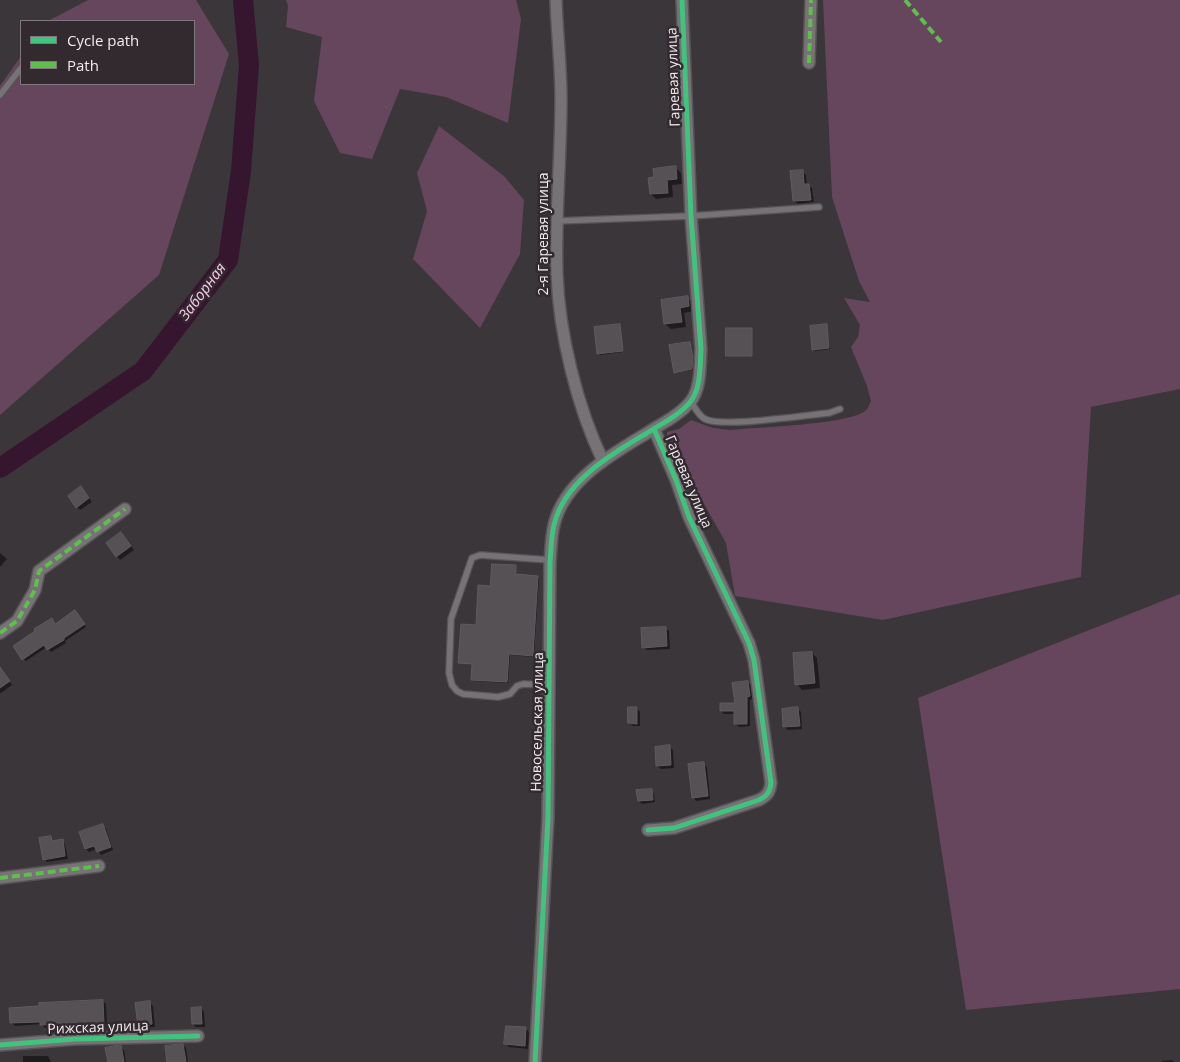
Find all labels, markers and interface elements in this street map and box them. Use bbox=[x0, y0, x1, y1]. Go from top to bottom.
legend bbox=[20, 20, 195, 85]
street label: Гаревая улица bbox=[664, 27, 684, 127]
text: Cycle path bbox=[67, 30, 139, 50]
text: Path bbox=[67, 55, 99, 75]
street label: 2-я Гаревая улица bbox=[536, 172, 552, 296]
water label: Заборная bbox=[176, 260, 230, 324]
street label: Гаревая улица bbox=[661, 433, 715, 531]
street label: Новосельская улица bbox=[528, 652, 548, 792]
street label: Рижская улица bbox=[47, 1018, 149, 1038]

